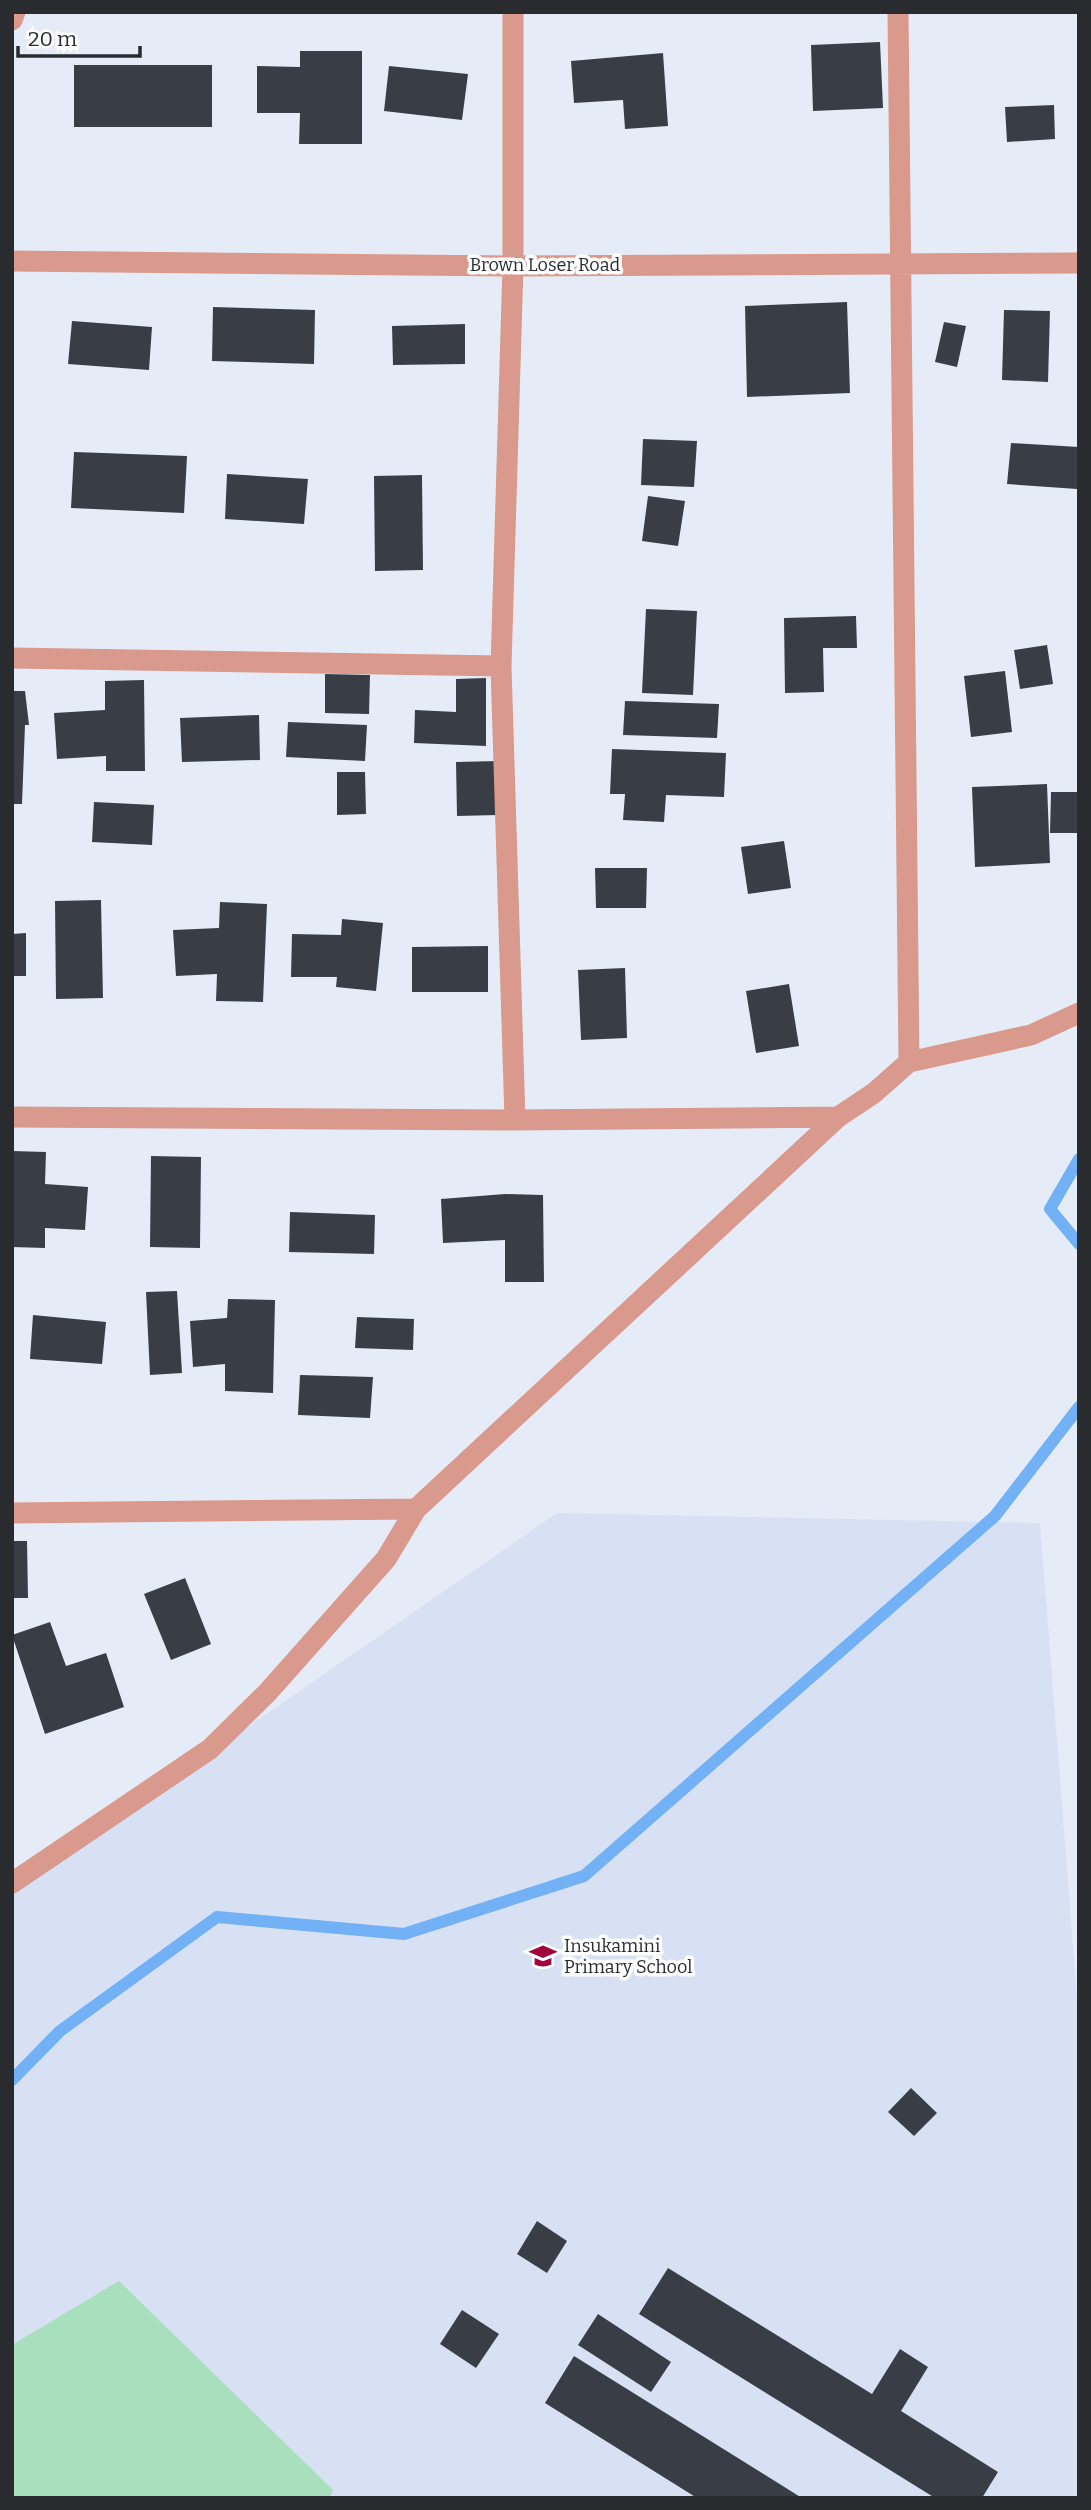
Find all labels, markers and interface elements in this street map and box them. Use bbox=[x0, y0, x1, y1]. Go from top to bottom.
scale bar bbox=[18, 14, 140, 58]
text: 20 m bbox=[28, 26, 77, 52]
street label: Brown Loser Road bbox=[470, 254, 621, 276]
place label: Insukamini Primary School bbox=[564, 1935, 693, 1978]
school or university icon: Insukamini Primary School bbox=[528, 1941, 558, 1971]

